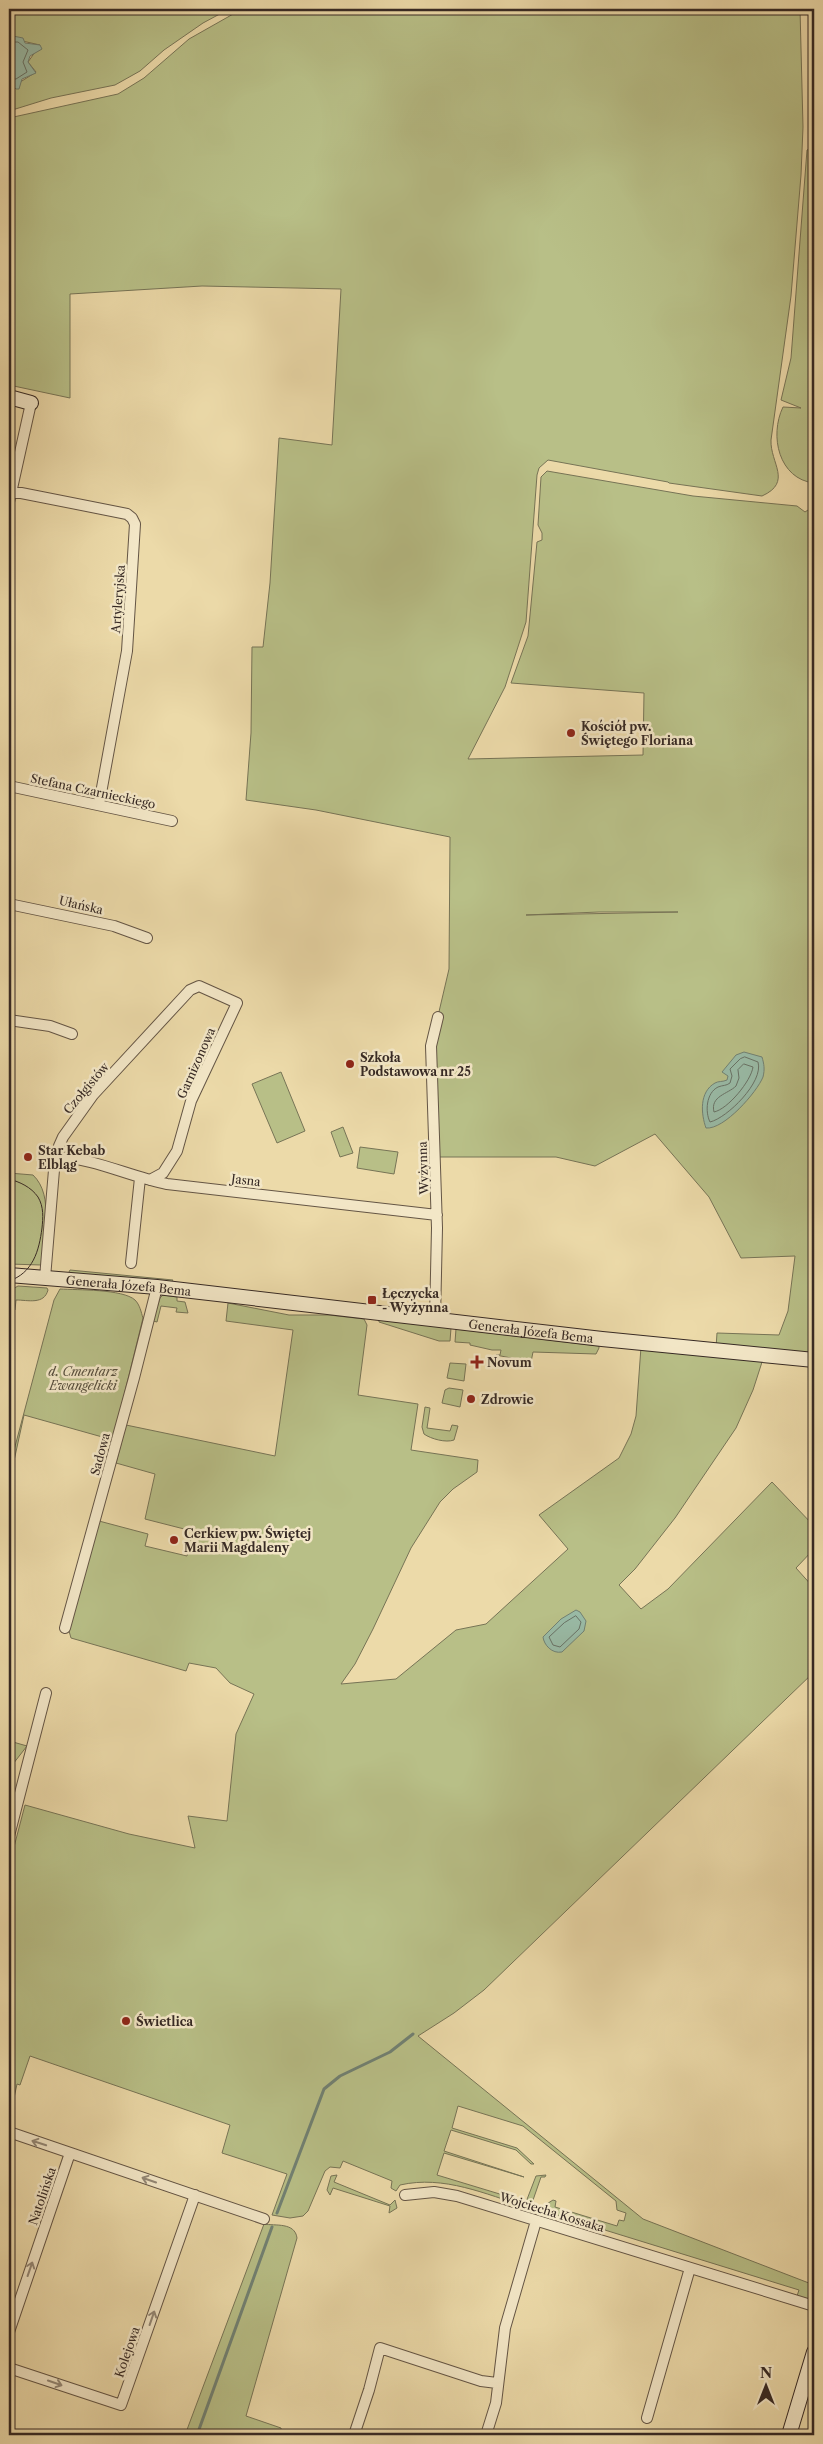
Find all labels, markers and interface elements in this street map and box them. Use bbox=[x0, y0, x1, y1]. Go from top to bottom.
street label: Artyleryjska bbox=[108, 564, 128, 635]
place label: Kościół pw. Świętego Floriana bbox=[581, 719, 694, 748]
marker: Kościół pw. Świętego Floriana bbox=[565, 727, 577, 739]
street label: Stefana Czarnieckiego bbox=[29, 770, 157, 812]
street label: Ułańska bbox=[57, 893, 105, 918]
street label: Garnizonowa bbox=[174, 1025, 219, 1101]
place label: Szkoła Podstawowa nr 25 bbox=[360, 1050, 471, 1079]
street label: Czołgistów bbox=[60, 1058, 113, 1117]
marker: Szkoła Podstawowa nr 25 bbox=[344, 1058, 356, 1070]
street label: Wyżynna bbox=[415, 1140, 431, 1196]
place label: Star Kebab Elbląg bbox=[38, 1143, 105, 1172]
marker: Star Kebab Elbląg bbox=[22, 1151, 34, 1163]
street label: Jasna bbox=[228, 1171, 262, 1189]
street label: Generała Józefa Bema bbox=[65, 1272, 193, 1299]
place label: Łęczycka - Wyżynna bbox=[382, 1286, 450, 1315]
marker: Łęczycka - Wyżynna bbox=[366, 1294, 378, 1306]
street label: Generała Józefa Bema bbox=[468, 1316, 595, 1346]
place label: Novum bbox=[487, 1355, 532, 1370]
marker: Novum bbox=[471, 1356, 483, 1368]
park label: d. Cmentarz Ewangelicki bbox=[48, 1364, 118, 1393]
place label: Zdrowie bbox=[481, 1392, 534, 1407]
marker: Zdrowie bbox=[465, 1393, 477, 1405]
street label: Sadowa bbox=[87, 1430, 113, 1477]
place label: Cerkiew pw. Świętej Marii Magdaleny bbox=[184, 1525, 311, 1555]
marker: Cerkiew pw. Świętej Marii Magdaleny bbox=[168, 1534, 180, 1546]
place label: Świetlica bbox=[136, 2013, 194, 2029]
marker: Świetlica bbox=[120, 2015, 132, 2027]
one-way arrow bbox=[31, 2137, 47, 2147]
street label: Natolińska bbox=[25, 2164, 59, 2227]
one-way arrow bbox=[141, 2174, 157, 2184]
street label: Wojciecha Kossaka bbox=[497, 2189, 607, 2235]
one-way arrow bbox=[26, 2262, 35, 2277]
one-way arrow bbox=[148, 2311, 157, 2326]
street label: Kolejowa bbox=[111, 2324, 143, 2379]
north arrow bbox=[740, 2362, 790, 2412]
text: N bbox=[760, 2364, 772, 2382]
one-way arrow bbox=[47, 2379, 62, 2388]

